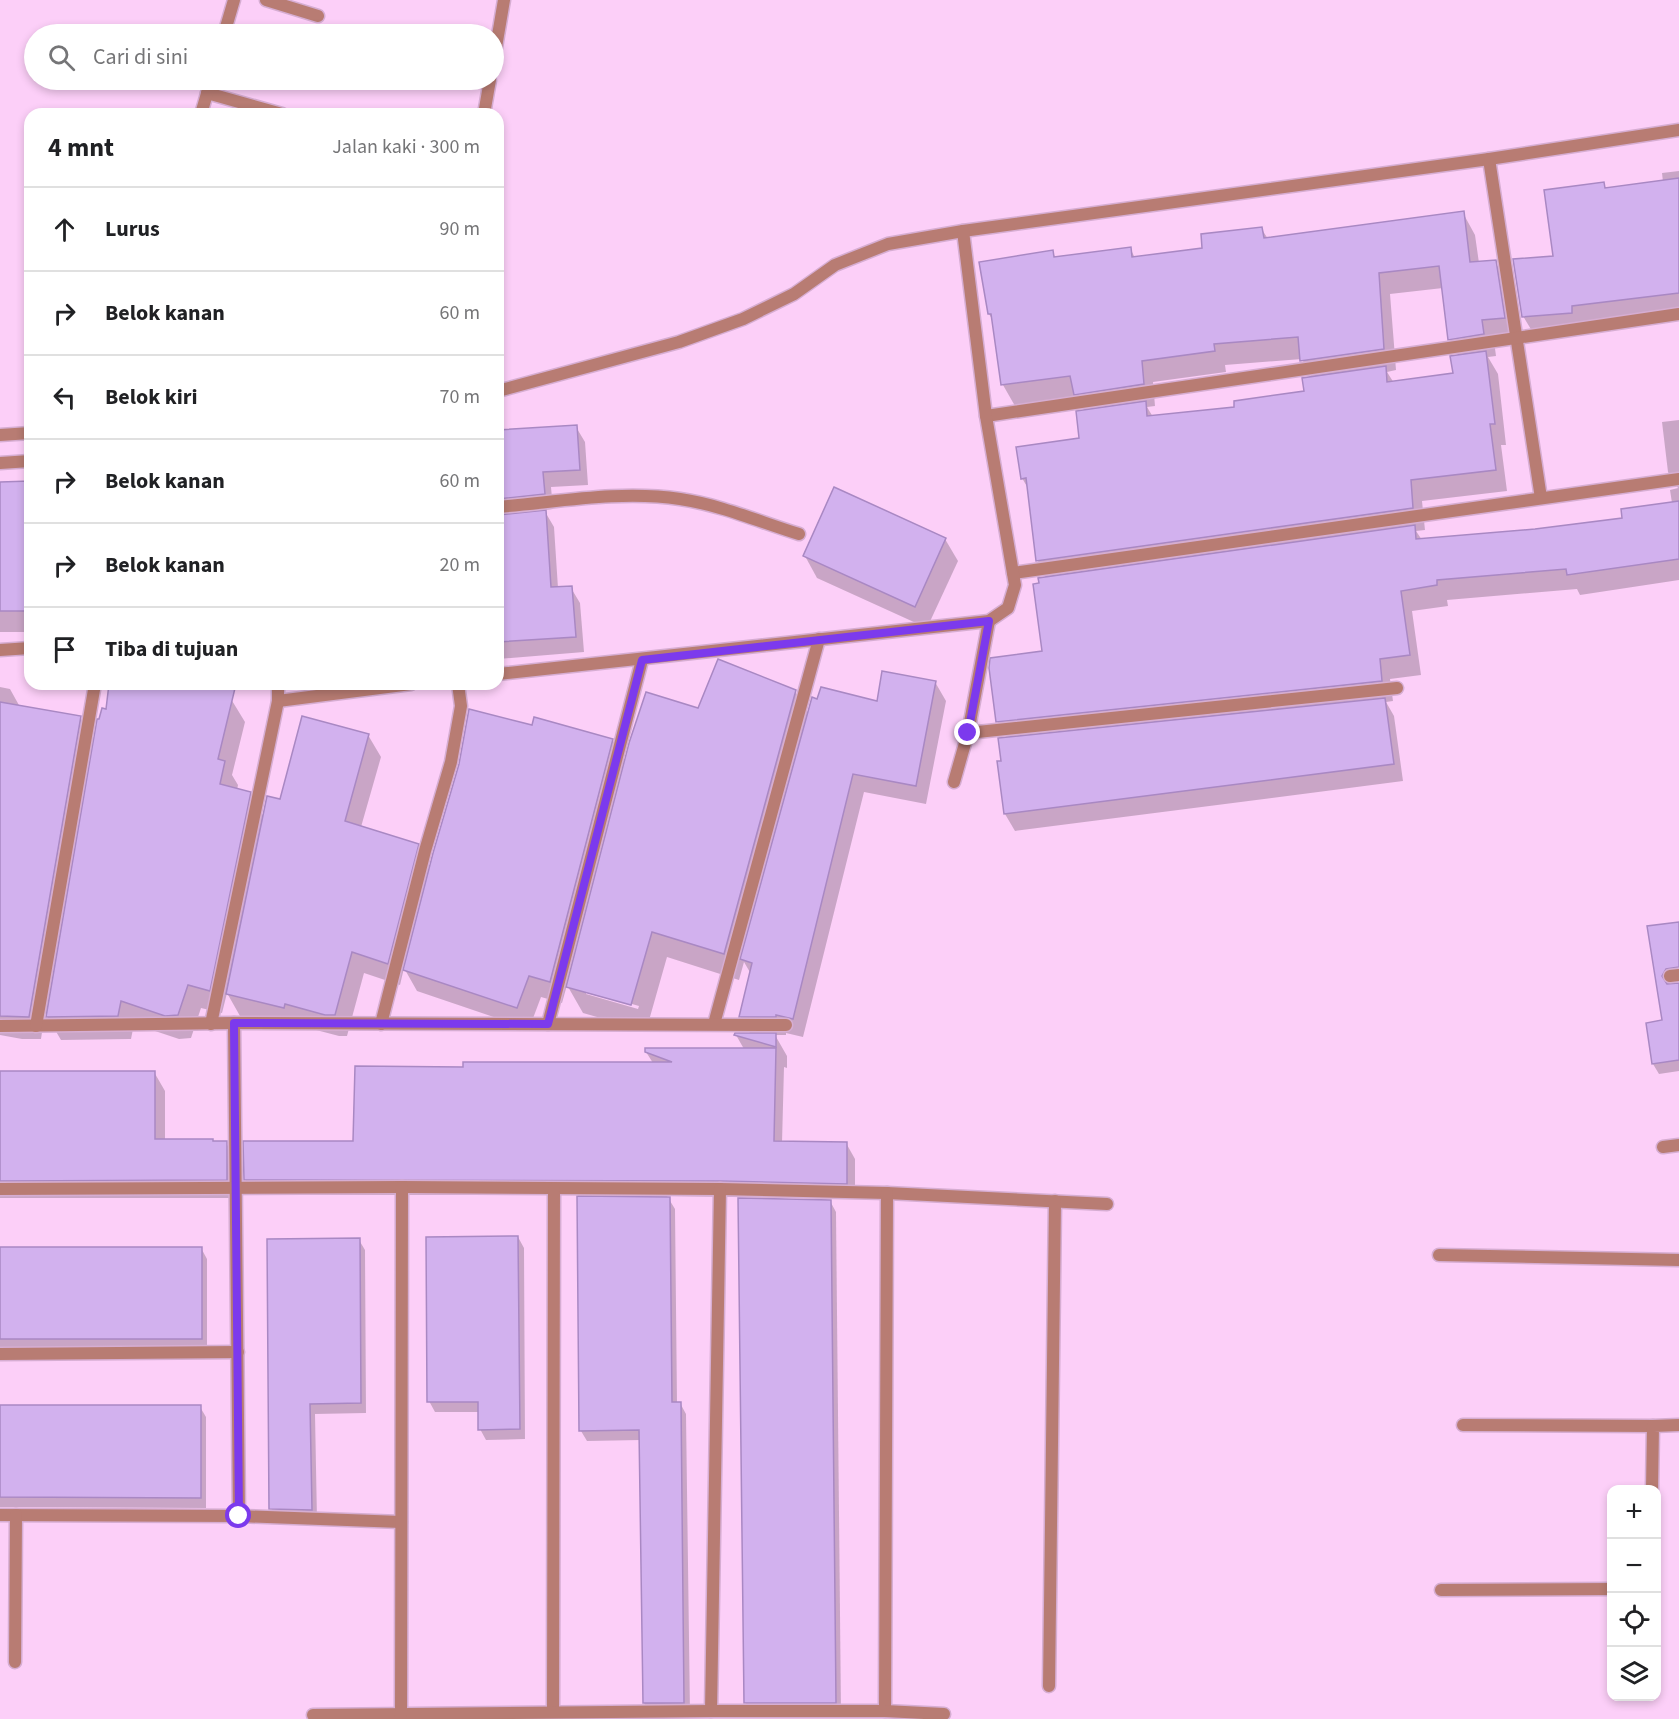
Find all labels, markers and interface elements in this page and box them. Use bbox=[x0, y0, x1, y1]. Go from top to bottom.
search box bbox=[24, 24, 504, 90]
icon: search bbox=[45, 41, 78, 74]
text: Cari di sini bbox=[93, 41, 188, 73]
text: 4 mnt bbox=[48, 129, 114, 166]
text: Jalan kaki · 300 m bbox=[332, 133, 480, 161]
icon: ahead bbox=[48, 213, 81, 246]
text: Lurus bbox=[105, 213, 160, 245]
text: 90 m bbox=[440, 215, 480, 243]
icon: right bbox=[48, 297, 81, 330]
text: Belok kanan bbox=[105, 297, 225, 329]
text: 60 m bbox=[440, 299, 480, 327]
icon: left bbox=[48, 381, 81, 414]
text: Belok kiri bbox=[105, 381, 198, 413]
text: 70 m bbox=[440, 383, 480, 411]
icon: right bbox=[48, 465, 81, 498]
text: Belok kanan bbox=[105, 465, 225, 497]
text: 60 m bbox=[440, 467, 480, 495]
icon: right bbox=[48, 549, 81, 582]
text: Belok kanan bbox=[105, 549, 225, 581]
text: 20 m bbox=[440, 551, 480, 579]
icon: arrive bbox=[48, 633, 81, 666]
text: Tiba di tujuan bbox=[105, 633, 238, 665]
route end bbox=[954, 719, 980, 745]
map controls bbox=[1607, 1485, 1661, 1701]
button: + bbox=[1607, 1485, 1661, 1539]
route start bbox=[225, 1502, 251, 1528]
button: − bbox=[1607, 1539, 1661, 1593]
button: locate bbox=[1607, 1593, 1661, 1647]
button: layers bbox=[1607, 1647, 1661, 1701]

